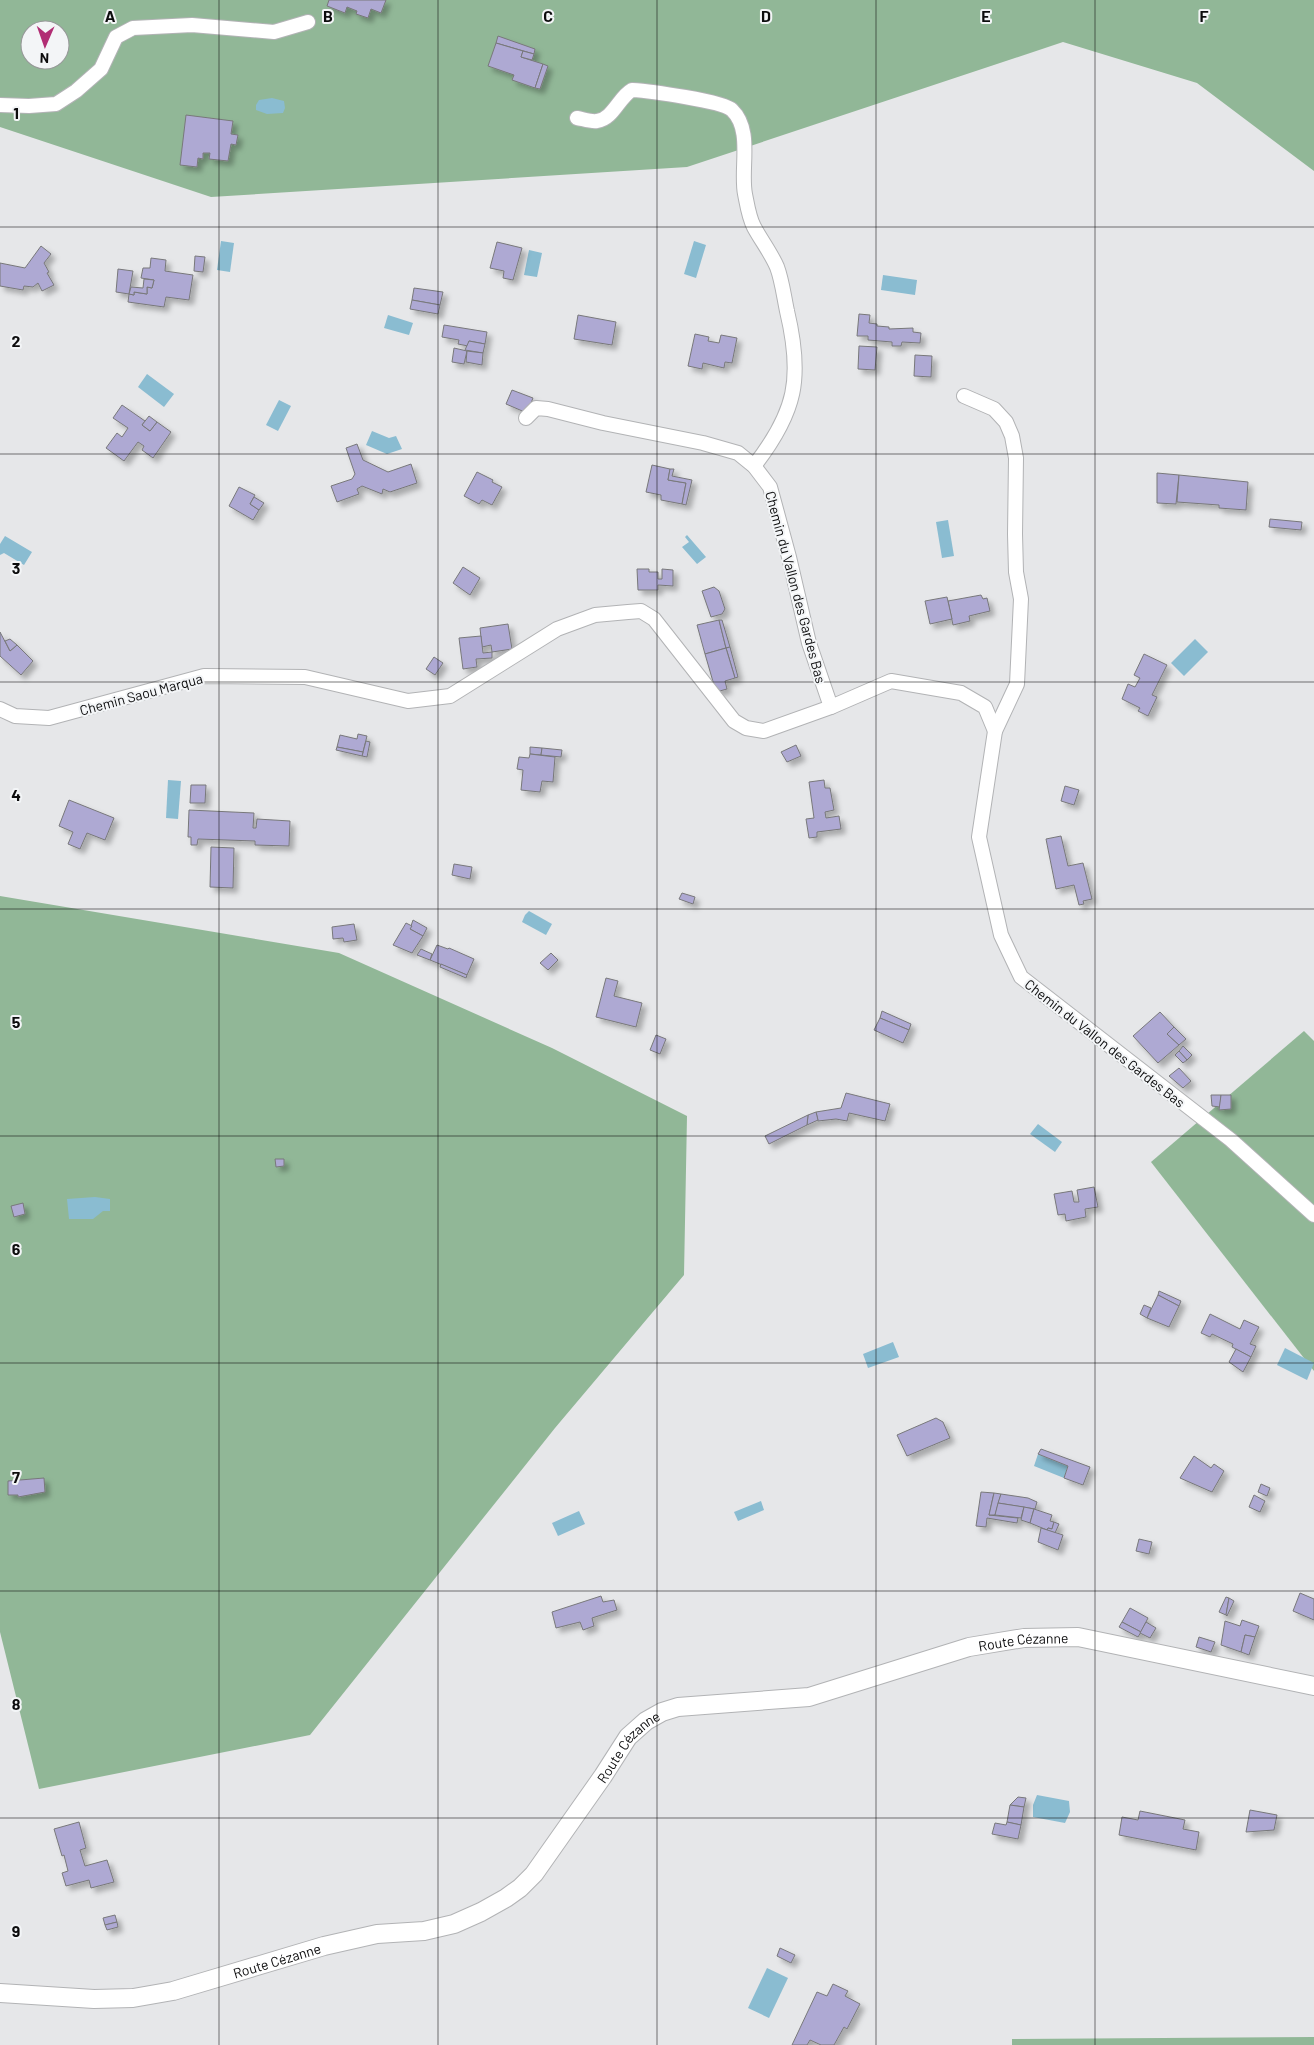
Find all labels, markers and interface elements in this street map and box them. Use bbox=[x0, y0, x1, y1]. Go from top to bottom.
text: A bbox=[105, 6, 116, 25]
text: B bbox=[323, 6, 333, 25]
text: C bbox=[543, 6, 553, 25]
text: D bbox=[761, 6, 771, 25]
text: E bbox=[981, 6, 991, 25]
text: F bbox=[1200, 6, 1209, 25]
north arrow bbox=[20, 20, 70, 70]
text: N bbox=[40, 50, 49, 67]
text: 1 bbox=[13, 103, 19, 122]
text: 2 bbox=[12, 331, 21, 350]
street label: Chemin du Vallon des Gardes Bas bbox=[762, 489, 830, 685]
text: 3 bbox=[12, 558, 20, 577]
street label: Chemin Saou Marqua bbox=[78, 669, 204, 719]
text: 4 bbox=[11, 785, 21, 804]
street label: Chemin du Vallon des Gardes Bas bbox=[1022, 975, 1189, 1111]
text: 5 bbox=[12, 1012, 21, 1031]
text: 6 bbox=[12, 1239, 21, 1258]
text: 7 bbox=[12, 1467, 20, 1486]
street label: Route Cézanne bbox=[977, 1629, 1069, 1654]
text: 8 bbox=[12, 1694, 21, 1713]
street label: Route Cézanne bbox=[593, 1707, 663, 1786]
text: 9 bbox=[12, 1921, 20, 1940]
street label: Route Cézanne bbox=[231, 1939, 323, 1981]

